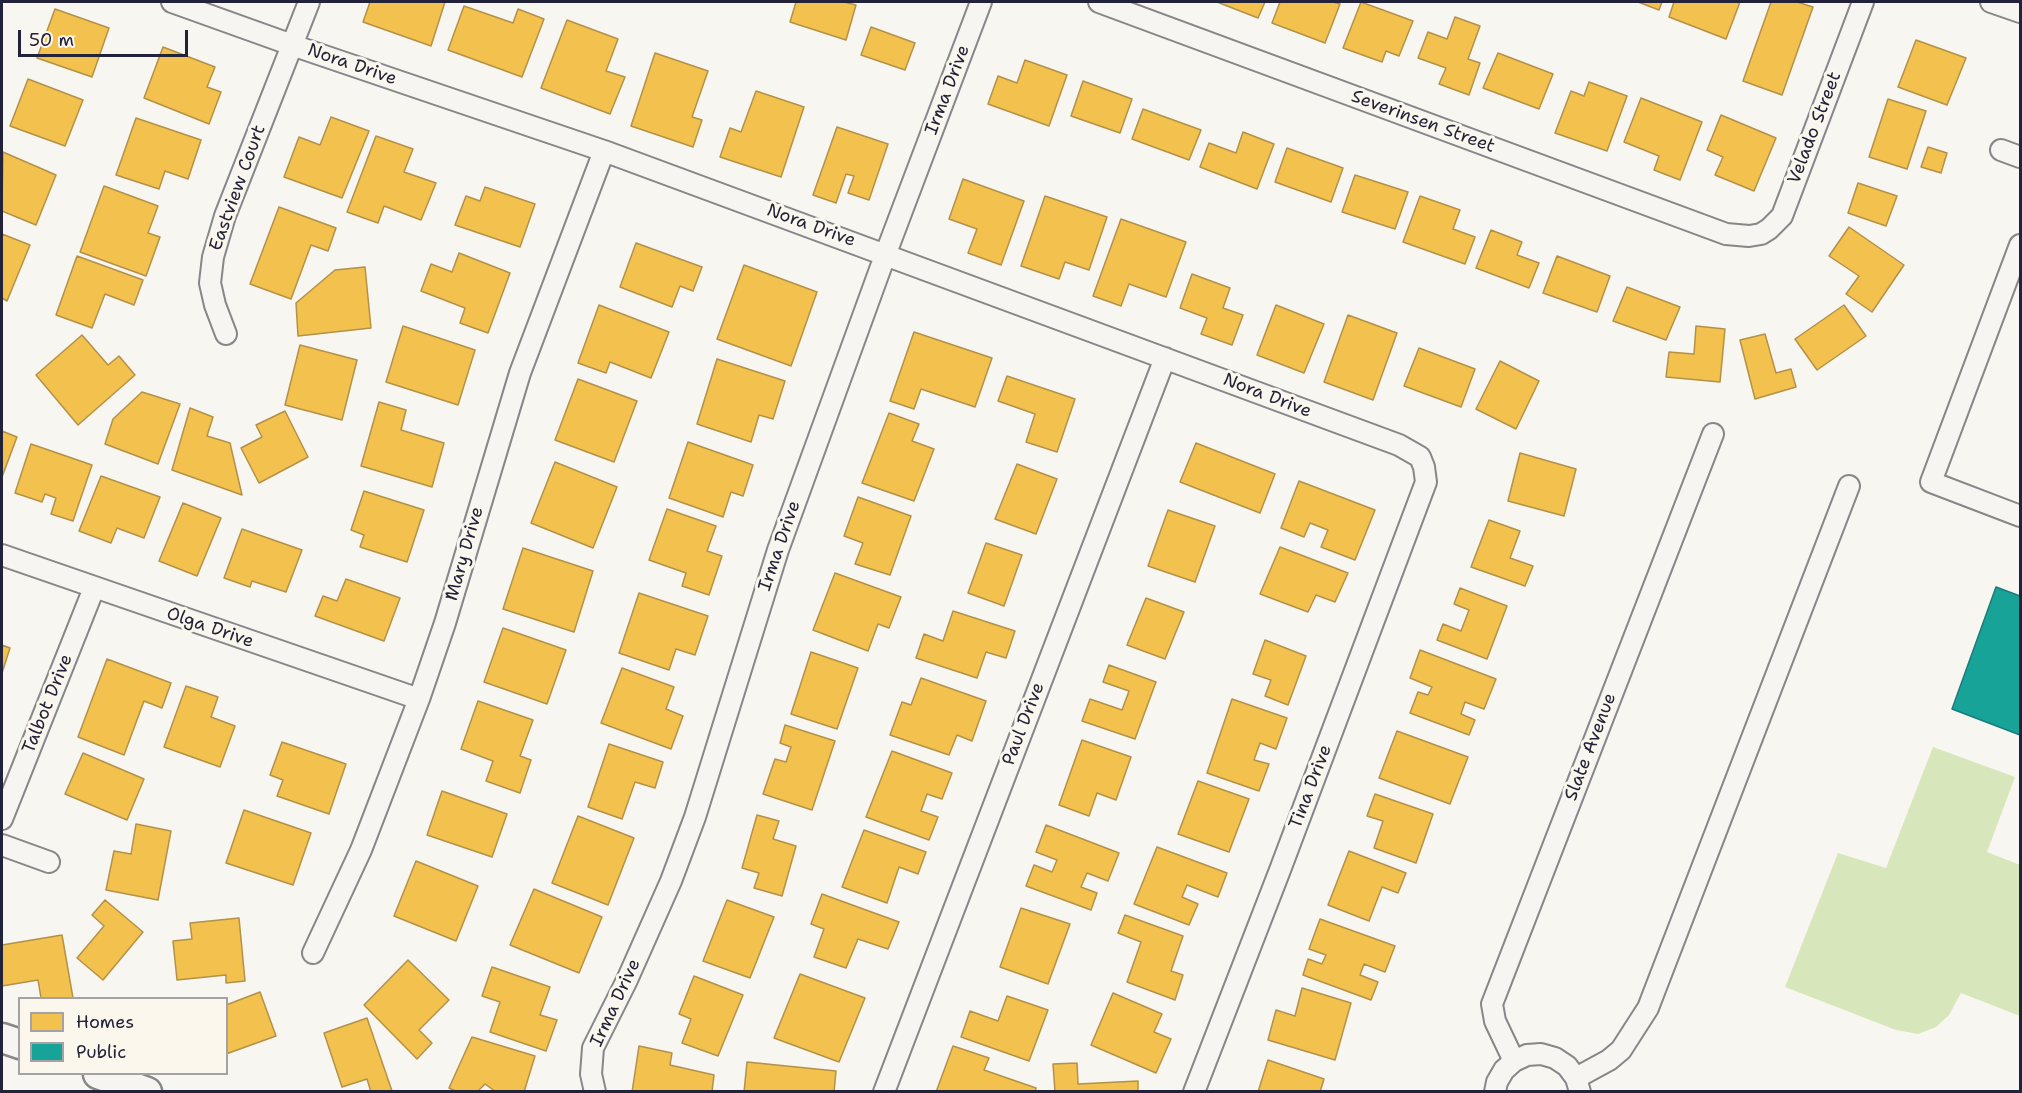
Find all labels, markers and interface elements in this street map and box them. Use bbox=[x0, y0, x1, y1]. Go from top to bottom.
scale bar bbox=[21, 18, 190, 56]
text: 50 m bbox=[29, 28, 74, 52]
street label: Nora Drive bbox=[305, 40, 399, 90]
street label: Irma Drive bbox=[921, 42, 975, 138]
street label: Velado Street bbox=[1784, 69, 1846, 187]
street label: Severinsen Street bbox=[1348, 86, 1498, 158]
street label: Eastview Court bbox=[205, 122, 271, 254]
street label: Nora Drive bbox=[764, 200, 858, 252]
street label: Nora Drive bbox=[1220, 369, 1314, 423]
street label: Irma Drive bbox=[754, 498, 806, 594]
street label: Mary Drive bbox=[441, 504, 489, 604]
street label: Olga Drive bbox=[164, 603, 256, 653]
street label: Talbot Drive bbox=[18, 651, 78, 757]
street label: Paul Drive bbox=[998, 680, 1050, 768]
street label: Slate Avenue bbox=[1561, 690, 1621, 804]
street label: Tina Drive bbox=[1285, 742, 1337, 832]
street label: Irma Drive bbox=[586, 956, 646, 1050]
legend bbox=[18, 997, 228, 1075]
text: Homes bbox=[76, 1010, 134, 1034]
text: Public bbox=[76, 1040, 126, 1064]

